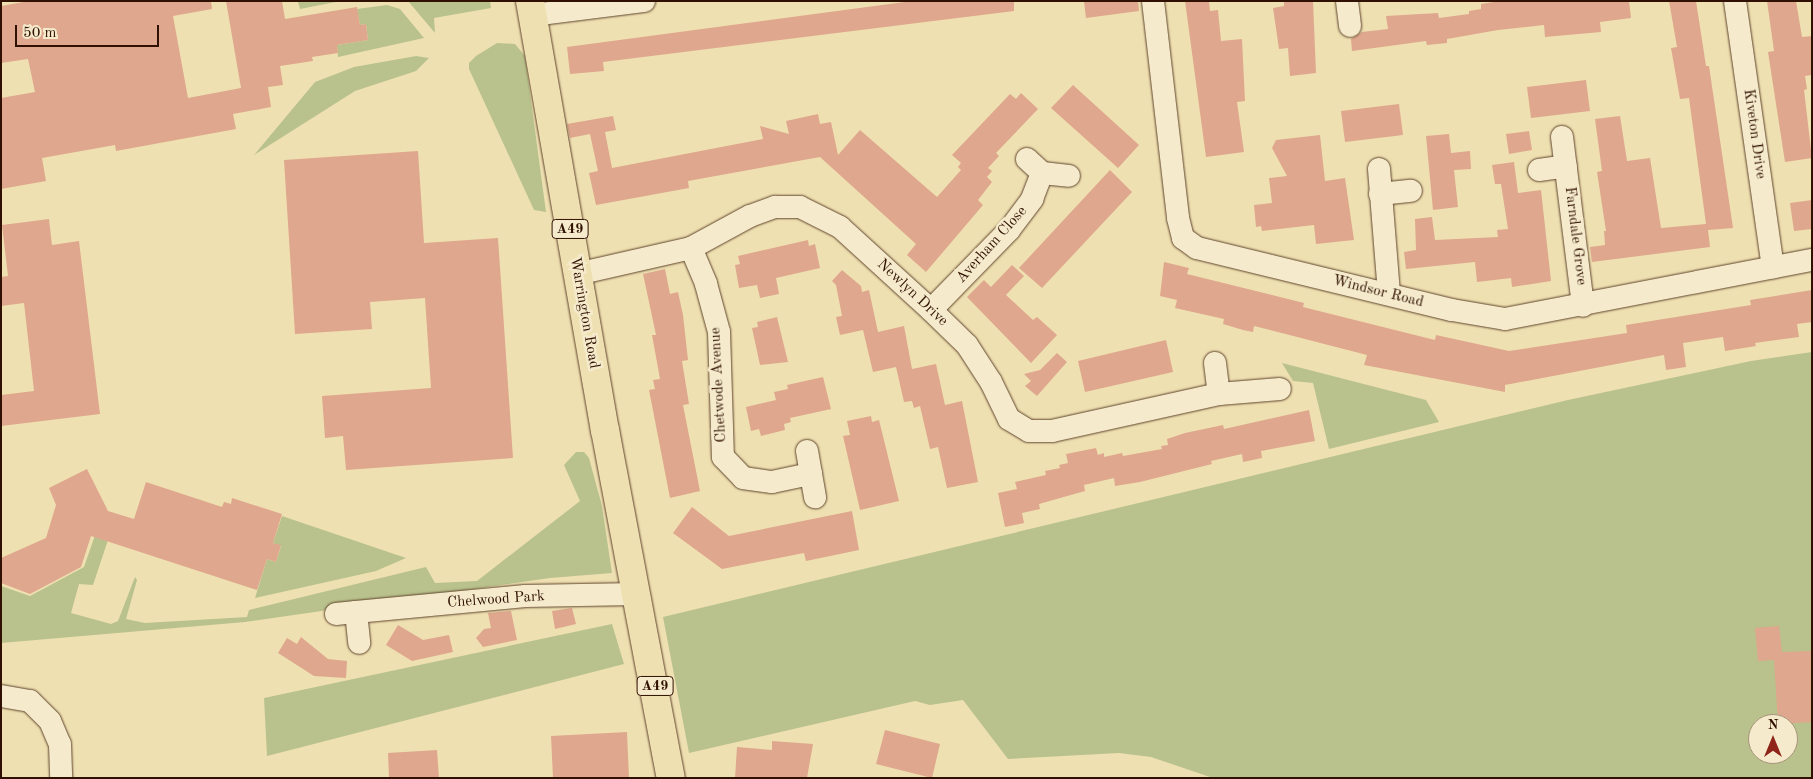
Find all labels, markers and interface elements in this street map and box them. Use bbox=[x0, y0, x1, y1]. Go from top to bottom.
scale bar bbox=[18, 15, 161, 47]
text: 50 m bbox=[23, 26, 57, 41]
street label: Kiveton Drive bbox=[1739, 88, 1769, 180]
street label: Farndale Grove bbox=[1560, 186, 1590, 286]
street label: Averham Close bbox=[953, 203, 1031, 287]
road number: A49 bbox=[551, 218, 589, 240]
street label: Warrington Road bbox=[565, 256, 603, 370]
street label: Newlyn Drive bbox=[873, 256, 951, 330]
street label: Windsor Road bbox=[1331, 272, 1425, 312]
street label: Chetwode Avenue bbox=[707, 327, 731, 443]
street label: Chelwood Park bbox=[447, 588, 545, 612]
road number: A49 bbox=[636, 674, 674, 698]
north arrow bbox=[1748, 714, 1798, 764]
text: N bbox=[1768, 718, 1778, 732]

